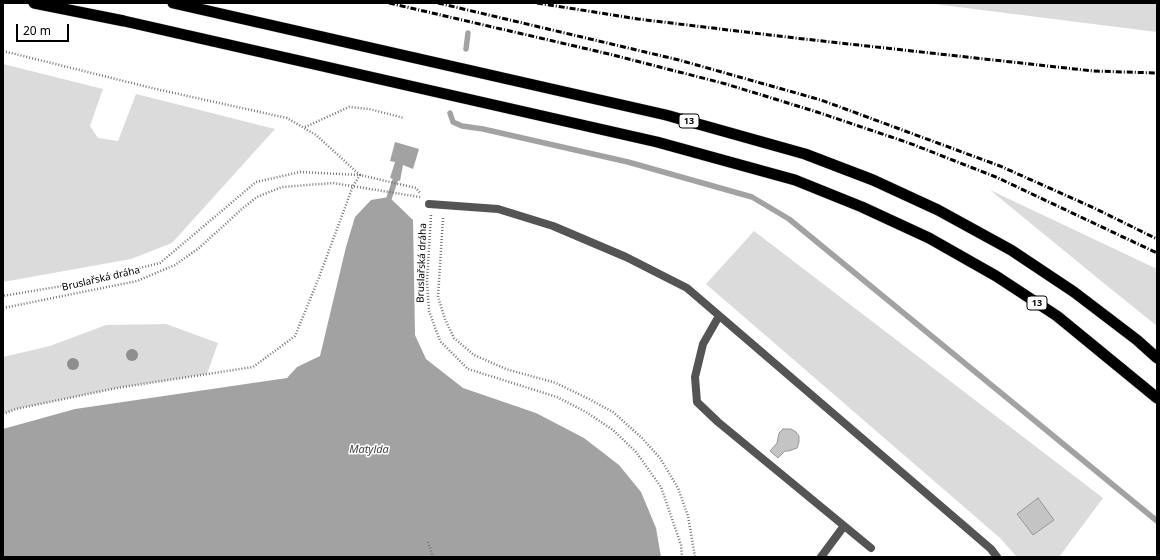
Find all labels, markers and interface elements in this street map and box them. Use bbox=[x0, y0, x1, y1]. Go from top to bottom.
scale bar bbox=[18, 16, 71, 42]
text: 20 m bbox=[23, 22, 51, 39]
road number: 13 bbox=[679, 114, 699, 128]
street label: Bruslařská dráha bbox=[415, 223, 429, 303]
street label: Bruslařská dráha bbox=[61, 264, 141, 294]
road number: 13 bbox=[1027, 296, 1047, 310]
water label: Matylda bbox=[349, 443, 389, 457]

